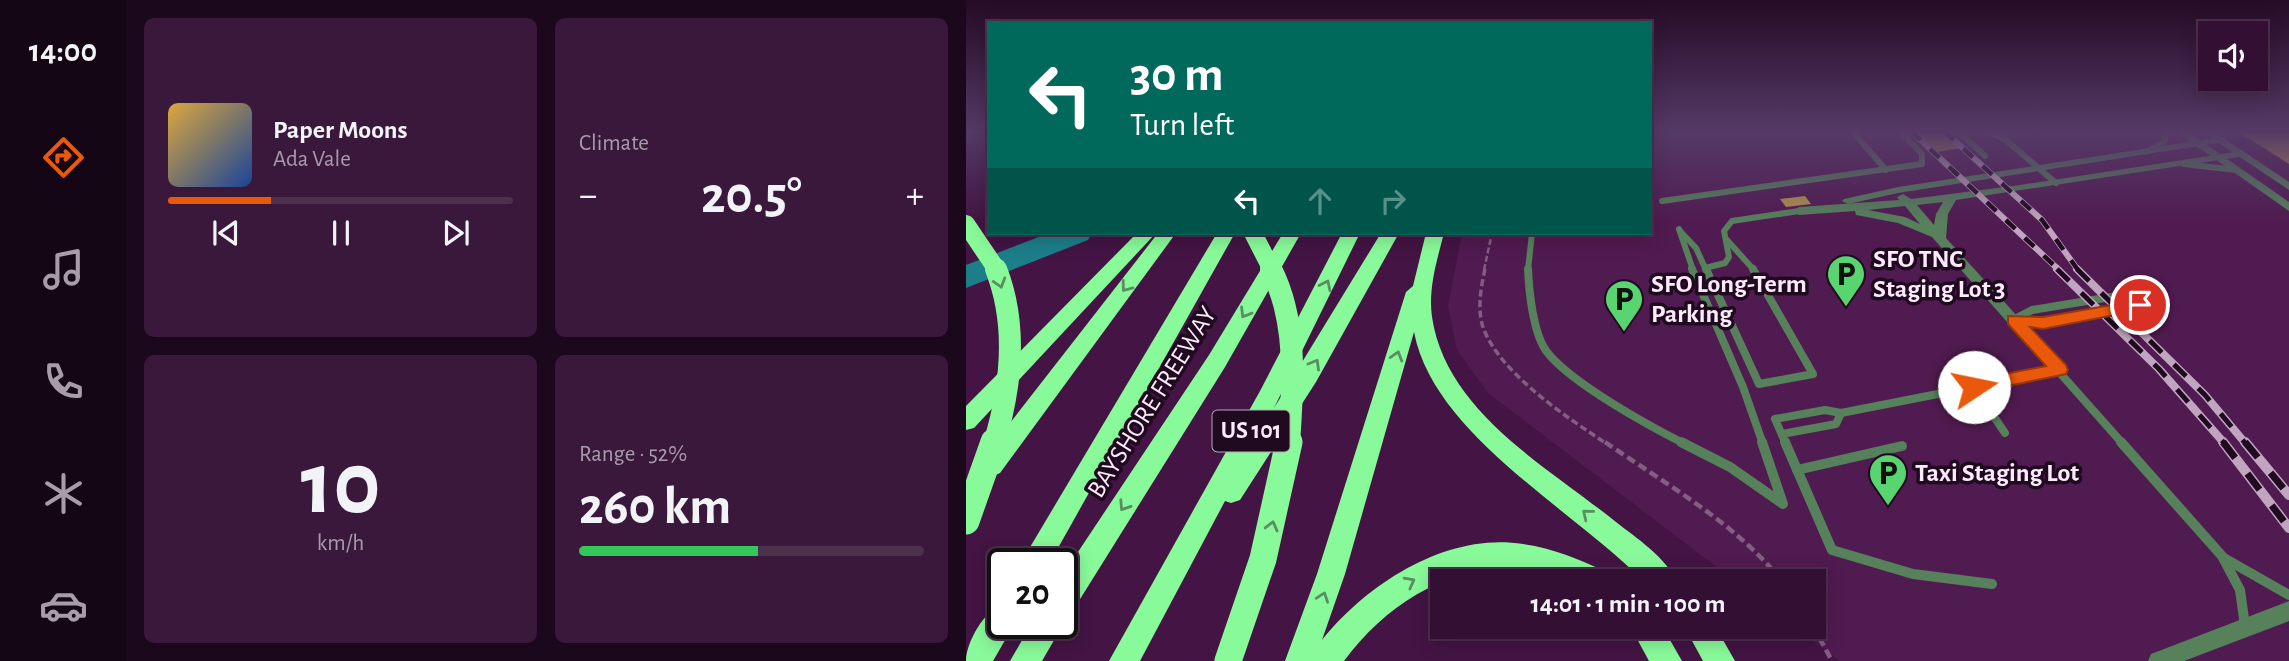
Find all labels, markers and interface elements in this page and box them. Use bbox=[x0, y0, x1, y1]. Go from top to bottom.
map controls bbox=[2198, 21, 2268, 91]
button: sound bbox=[2198, 21, 2268, 91]
text: 14:00 bbox=[29, 35, 97, 67]
icon: left bbox=[1015, 49, 1106, 140]
text: 30 m bbox=[1130, 51, 1224, 100]
text: Turn left bbox=[1130, 109, 1234, 141]
text: Paper Moons bbox=[273, 117, 408, 143]
text: Climate bbox=[579, 132, 649, 155]
icon: directions bbox=[39, 133, 88, 182]
text: Ada Vale bbox=[273, 148, 351, 171]
text: 20.5° bbox=[701, 170, 802, 222]
text: − bbox=[579, 177, 597, 215]
text: + bbox=[906, 177, 924, 215]
icon: left bbox=[1228, 182, 1266, 220]
icon: ahead bbox=[1301, 182, 1339, 220]
icon: right bbox=[1374, 182, 1412, 220]
icon: previous bbox=[207, 214, 245, 252]
icon: pause bbox=[322, 214, 360, 252]
icon: next bbox=[437, 214, 475, 252]
icon: music bbox=[39, 245, 88, 294]
place label: SFO TNC Staging Lot 3 bbox=[1873, 246, 2006, 302]
parking icon: SFO TNC Staging Lot 3 bbox=[1825, 253, 1867, 308]
place label: SFO Long-Term Parking bbox=[1651, 271, 1807, 327]
pin bbox=[2110, 275, 2170, 335]
one-way arrow bbox=[992, 276, 1007, 288]
parking icon: SFO Long-Term Parking bbox=[1603, 278, 1645, 333]
one-way arrow bbox=[1121, 279, 1134, 292]
one-way arrow bbox=[1318, 280, 1332, 292]
icon: arrive bbox=[2121, 286, 2159, 324]
street label: BAYSHORE FREEWAY bbox=[1083, 302, 1221, 502]
one-way arrow bbox=[1241, 306, 1254, 319]
one-way arrow bbox=[1388, 350, 1403, 362]
position arrow bbox=[1937, 350, 2011, 424]
icon: phone bbox=[39, 357, 88, 406]
one-way arrow bbox=[1307, 358, 1320, 371]
road number: US 101 bbox=[1212, 410, 1290, 452]
text: 10 bbox=[300, 439, 381, 530]
text: Range · 52% bbox=[579, 443, 687, 466]
parking icon: Taxi Staging Lot bbox=[1867, 452, 1909, 507]
place label: Taxi Staging Lot bbox=[1915, 460, 2079, 486]
icon: climate bbox=[39, 469, 88, 518]
text: 260 km bbox=[579, 481, 731, 533]
one-way arrow bbox=[1120, 498, 1133, 511]
one-way arrow bbox=[1583, 510, 1595, 523]
one-way arrow bbox=[1264, 520, 1278, 532]
text: km/h bbox=[317, 532, 364, 555]
speed limit sign: 20 bbox=[987, 548, 1078, 639]
one-way arrow bbox=[1403, 577, 1415, 590]
icon: car bbox=[39, 581, 88, 630]
one-way arrow bbox=[1315, 591, 1329, 603]
text: 14:01 · 1 min · 100 m bbox=[1530, 591, 1726, 617]

